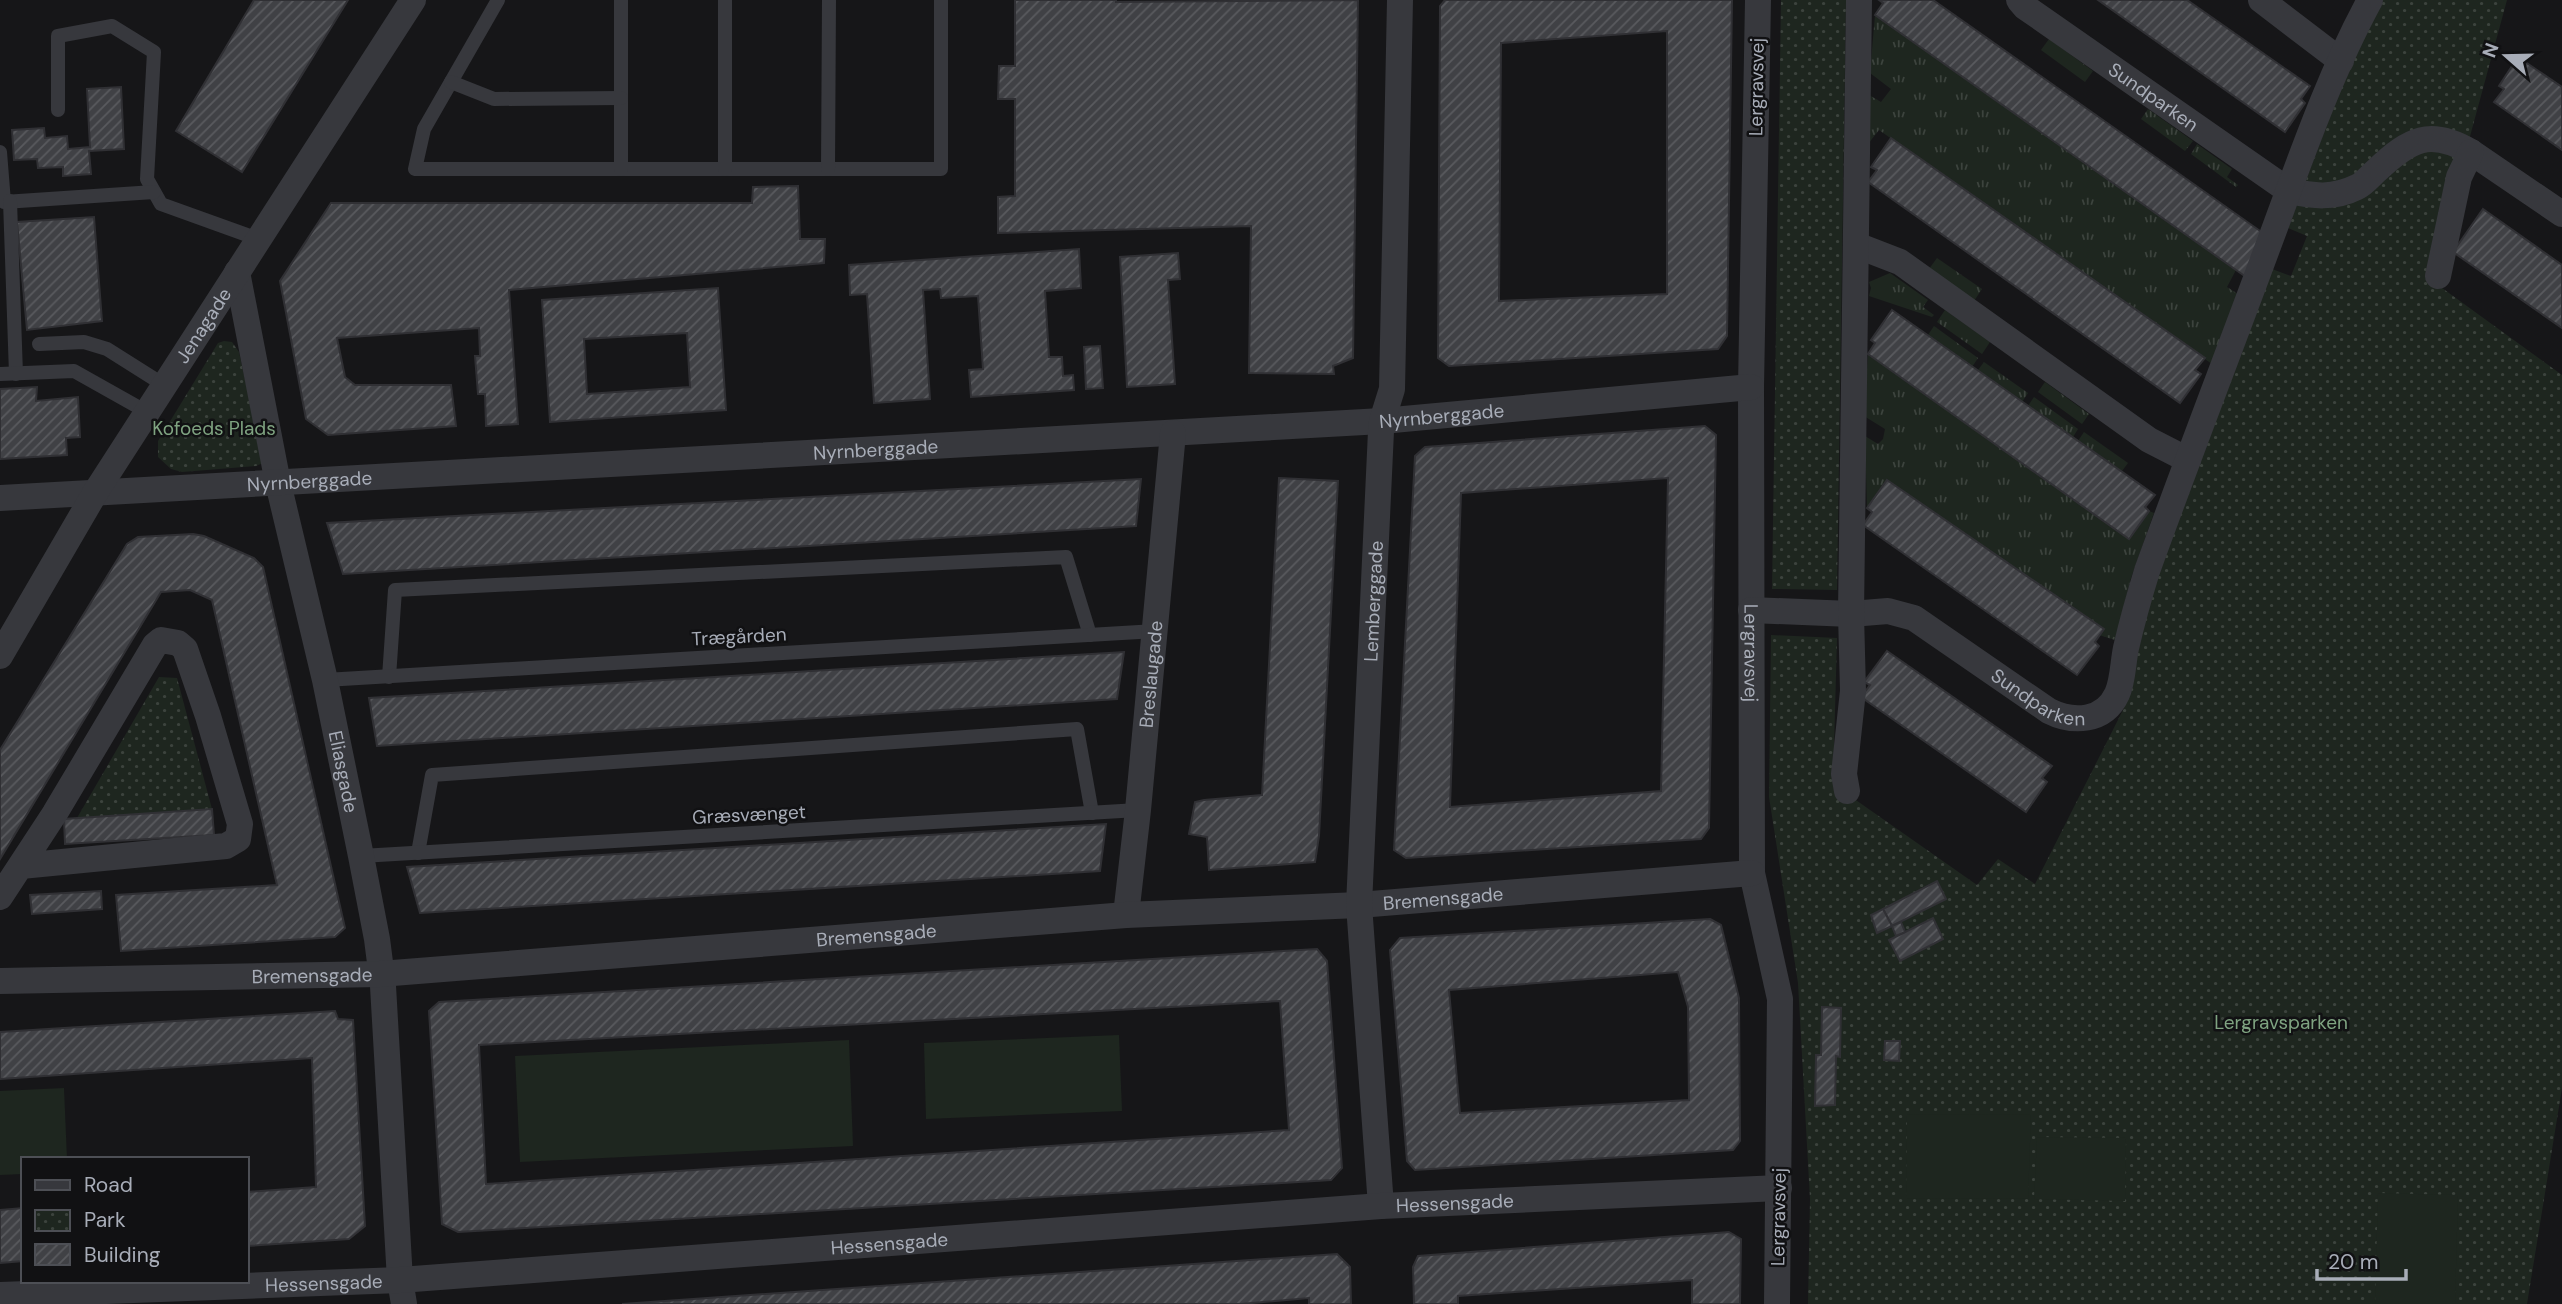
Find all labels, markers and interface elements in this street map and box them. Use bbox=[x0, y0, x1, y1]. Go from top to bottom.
north arrow bbox=[2471, 21, 2541, 91]
street label: Lergravsvej bbox=[1743, 38, 1770, 136]
text: N bbox=[2476, 40, 2505, 61]
street label: Sundparken bbox=[2103, 57, 2203, 137]
street label: Jenagade bbox=[170, 283, 237, 368]
street label: Nyrnberggade bbox=[1378, 398, 1505, 434]
park label: Kofoeds Plads bbox=[152, 416, 276, 441]
street label: Nyrnberggade bbox=[812, 434, 939, 466]
street label: Nyrnberggade bbox=[246, 465, 373, 497]
street label: Lemberggade bbox=[1358, 540, 1389, 662]
street label: Lergravsvej bbox=[1738, 604, 1764, 702]
street label: Breslaugade bbox=[1134, 620, 1169, 729]
street label: Trægården bbox=[691, 622, 787, 651]
street label: Sundparken bbox=[1986, 663, 2086, 731]
street label: Eliasgade bbox=[323, 729, 364, 815]
street label: Græsvænget bbox=[692, 799, 806, 830]
street label: Bremensgade bbox=[1382, 881, 1504, 916]
street label: Bremensgade bbox=[815, 918, 938, 952]
street label: Bremensgade bbox=[251, 962, 373, 989]
park label: Lergravsparken bbox=[2214, 1010, 2348, 1035]
legend bbox=[21, 1157, 248, 1283]
street label: Lergravsvej bbox=[1765, 1168, 1792, 1266]
text: Road bbox=[84, 1171, 133, 1199]
street label: Hessensgade bbox=[1395, 1188, 1514, 1218]
text: Park bbox=[84, 1206, 126, 1234]
street label: Hessensgade bbox=[830, 1227, 949, 1260]
scale bar bbox=[2317, 1238, 2406, 1282]
text: Building bbox=[84, 1241, 161, 1269]
text: 20 m bbox=[2328, 1248, 2379, 1276]
street label: Hessensgade bbox=[264, 1269, 383, 1298]

